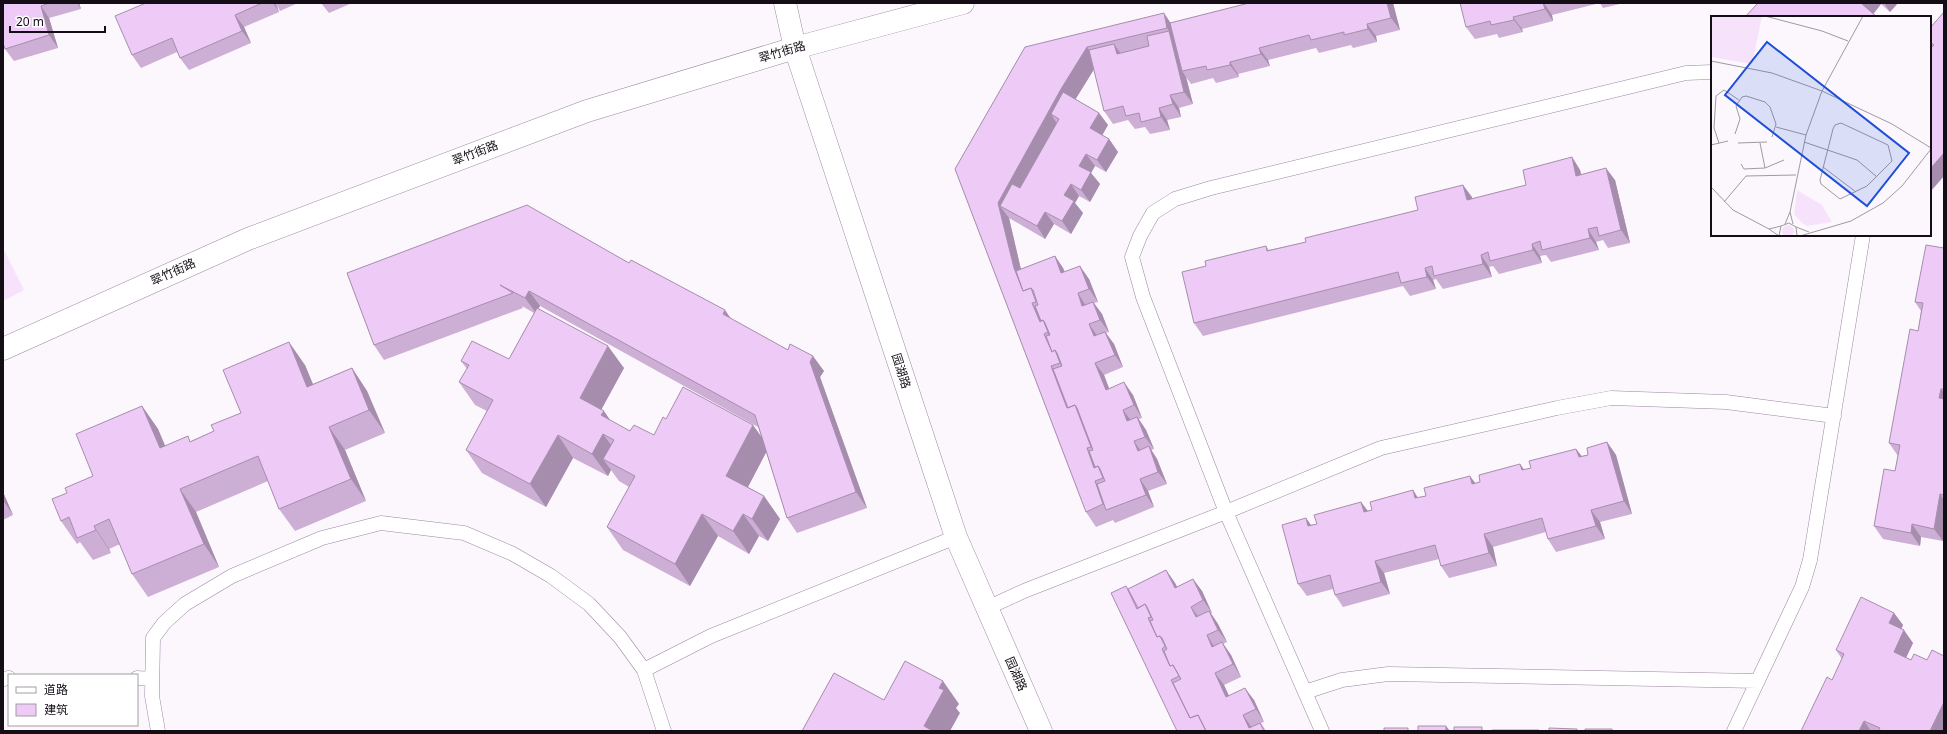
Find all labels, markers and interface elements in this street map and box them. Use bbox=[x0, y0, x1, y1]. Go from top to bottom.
scale bar bbox=[10, 8, 105, 34]
text: 20 m bbox=[16, 13, 44, 30]
inset map bbox=[1711, 16, 1931, 236]
street label: 翠竹街路 bbox=[756, 37, 807, 66]
street label: 翠竹街路 bbox=[449, 136, 500, 169]
street label: 翠竹街路 bbox=[147, 254, 198, 289]
street label: 园湖路 bbox=[888, 351, 915, 391]
street label: 园湖路 bbox=[1001, 654, 1032, 694]
legend bbox=[8, 674, 138, 726]
text: 道路 bbox=[44, 681, 68, 698]
text: 建筑 bbox=[44, 701, 68, 718]

